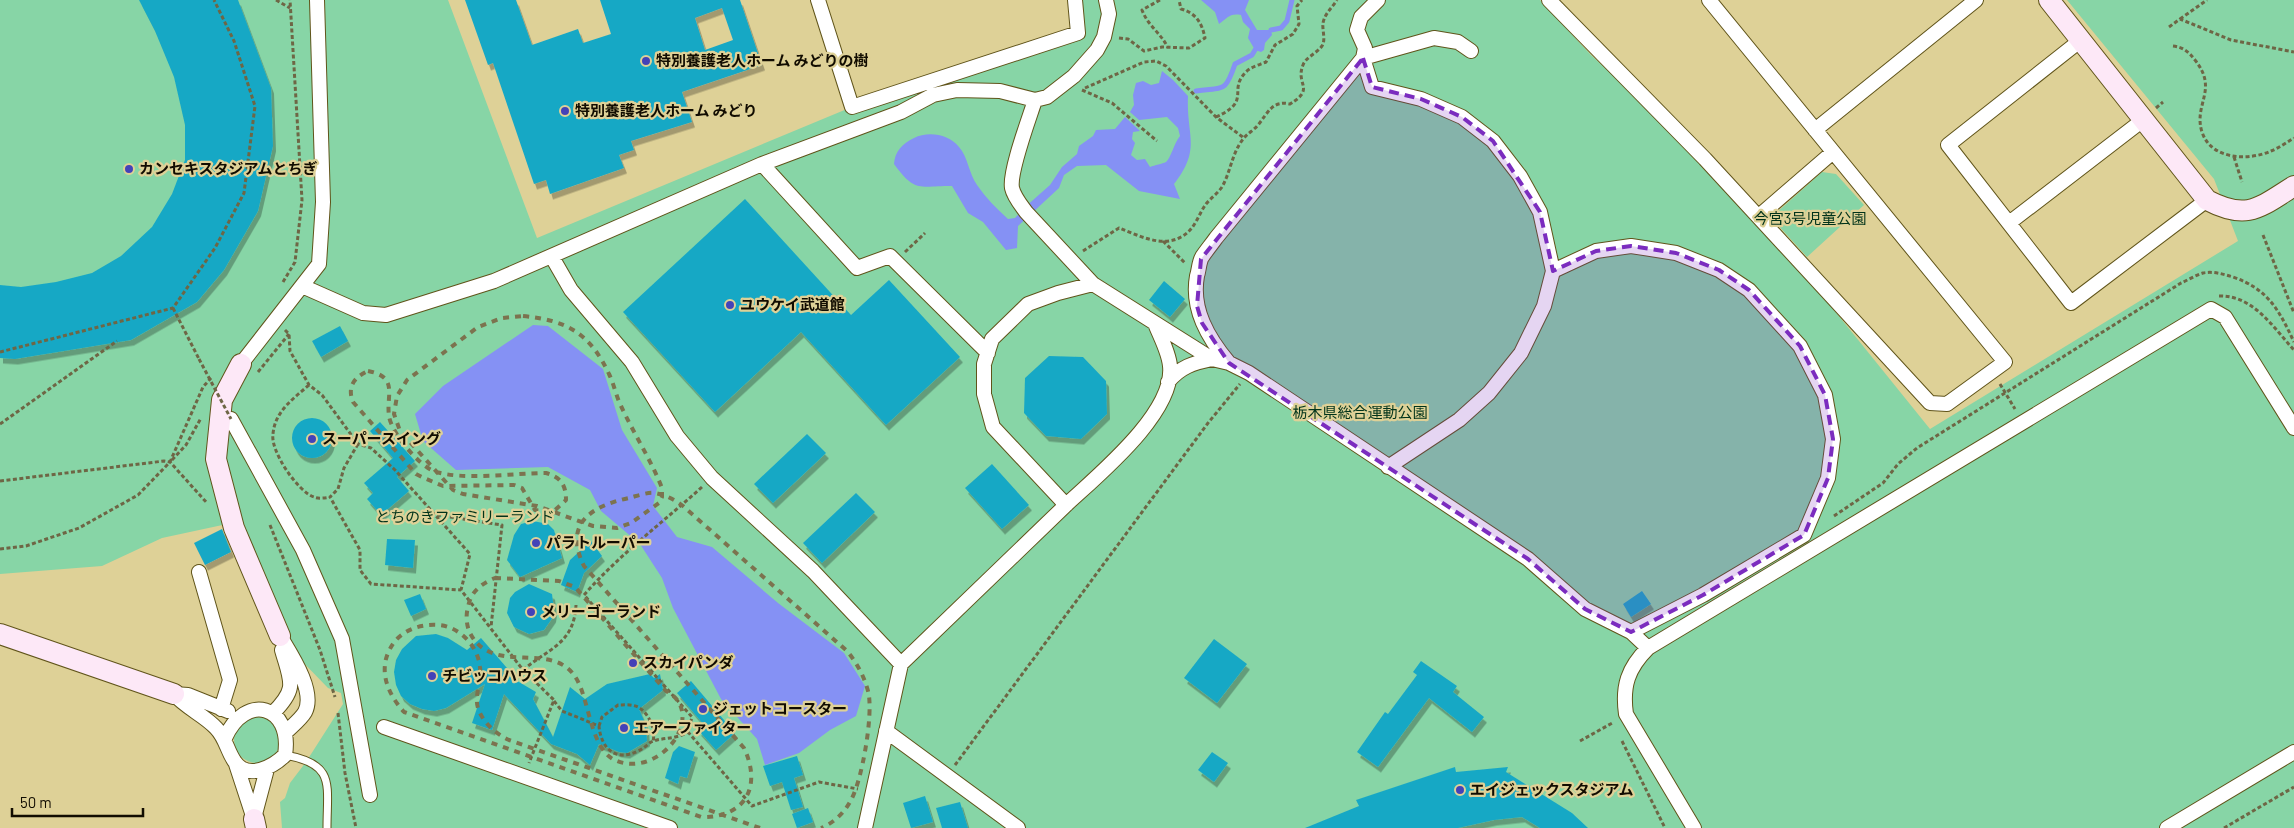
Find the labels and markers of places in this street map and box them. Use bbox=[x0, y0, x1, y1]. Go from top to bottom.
place label: 特別養護老人ホーム みどりの樹 bbox=[656, 51, 869, 69]
marker: 特別養護老人ホーム みどりの樹 bbox=[640, 55, 652, 67]
place label: 特別養護老人ホーム みどり bbox=[575, 101, 758, 119]
marker: 特別養護老人ホーム みどり bbox=[559, 105, 571, 117]
place label: カンセキスタジアムとちぎ bbox=[139, 159, 318, 177]
marker: カンセキスタジアムとちぎ bbox=[123, 163, 135, 175]
place label: ユウケイ武道館 bbox=[740, 295, 845, 313]
marker: ユウケイ武道館 bbox=[724, 299, 736, 311]
place label: スーパースイング bbox=[322, 429, 441, 447]
marker: スーパースイング bbox=[306, 433, 318, 445]
place label: パラトルーパー bbox=[546, 533, 651, 551]
marker: パラトルーパー bbox=[530, 537, 542, 549]
place label: メリーゴーランド bbox=[541, 602, 661, 620]
marker: メリーゴーランド bbox=[525, 606, 537, 618]
place label: スカイパンダ bbox=[643, 653, 733, 671]
marker: スカイパンダ bbox=[627, 657, 639, 669]
place label: チビッコハウス bbox=[442, 666, 547, 684]
marker: チビッコハウス bbox=[426, 670, 438, 682]
place label: ジェットコースター bbox=[713, 699, 847, 717]
marker: ジェットコースター bbox=[697, 703, 709, 715]
place label: エアーファイター bbox=[634, 718, 752, 736]
marker: エアーファイター bbox=[618, 722, 630, 734]
place label: エイジェックスタジアム bbox=[1470, 780, 1634, 798]
marker: エイジェックスタジアム bbox=[1454, 784, 1466, 796]

